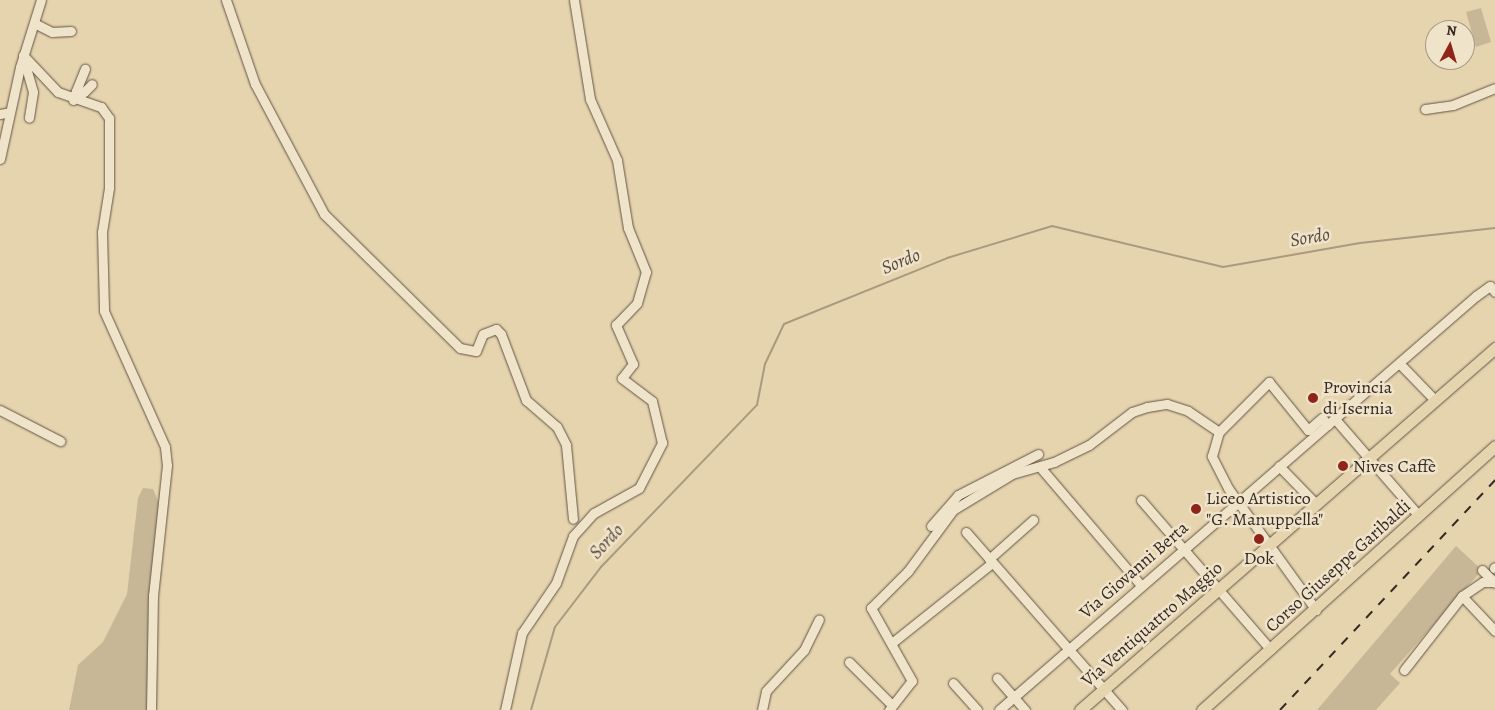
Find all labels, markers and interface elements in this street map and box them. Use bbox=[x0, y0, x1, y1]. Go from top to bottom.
north arrow bbox=[1425, 20, 1475, 70]
text: N bbox=[1445, 21, 1458, 41]
water label: Sordo bbox=[1288, 223, 1332, 253]
water label: Sordo bbox=[878, 244, 924, 280]
place label: Provincia di Isernia bbox=[1323, 377, 1393, 419]
marker: Provincia di Isernia bbox=[1307, 392, 1319, 404]
place label: Nives Caffè bbox=[1353, 455, 1436, 477]
marker: Nives Caffè bbox=[1337, 460, 1349, 472]
place label: Liceo Artistico "G. Manuppella" bbox=[1206, 488, 1324, 530]
street label: Corso Giuseppe Garibaldi bbox=[1261, 495, 1415, 637]
marker: Liceo Artistico "G. Manuppella" bbox=[1190, 503, 1202, 515]
street label: Via Giovanni Berta bbox=[1075, 517, 1193, 623]
water label: Sordo bbox=[585, 520, 629, 564]
marker: Dok bbox=[1253, 533, 1265, 545]
place label: Dok bbox=[1244, 547, 1274, 569]
street label: Via Ventiquattro Maggio bbox=[1077, 557, 1227, 691]

